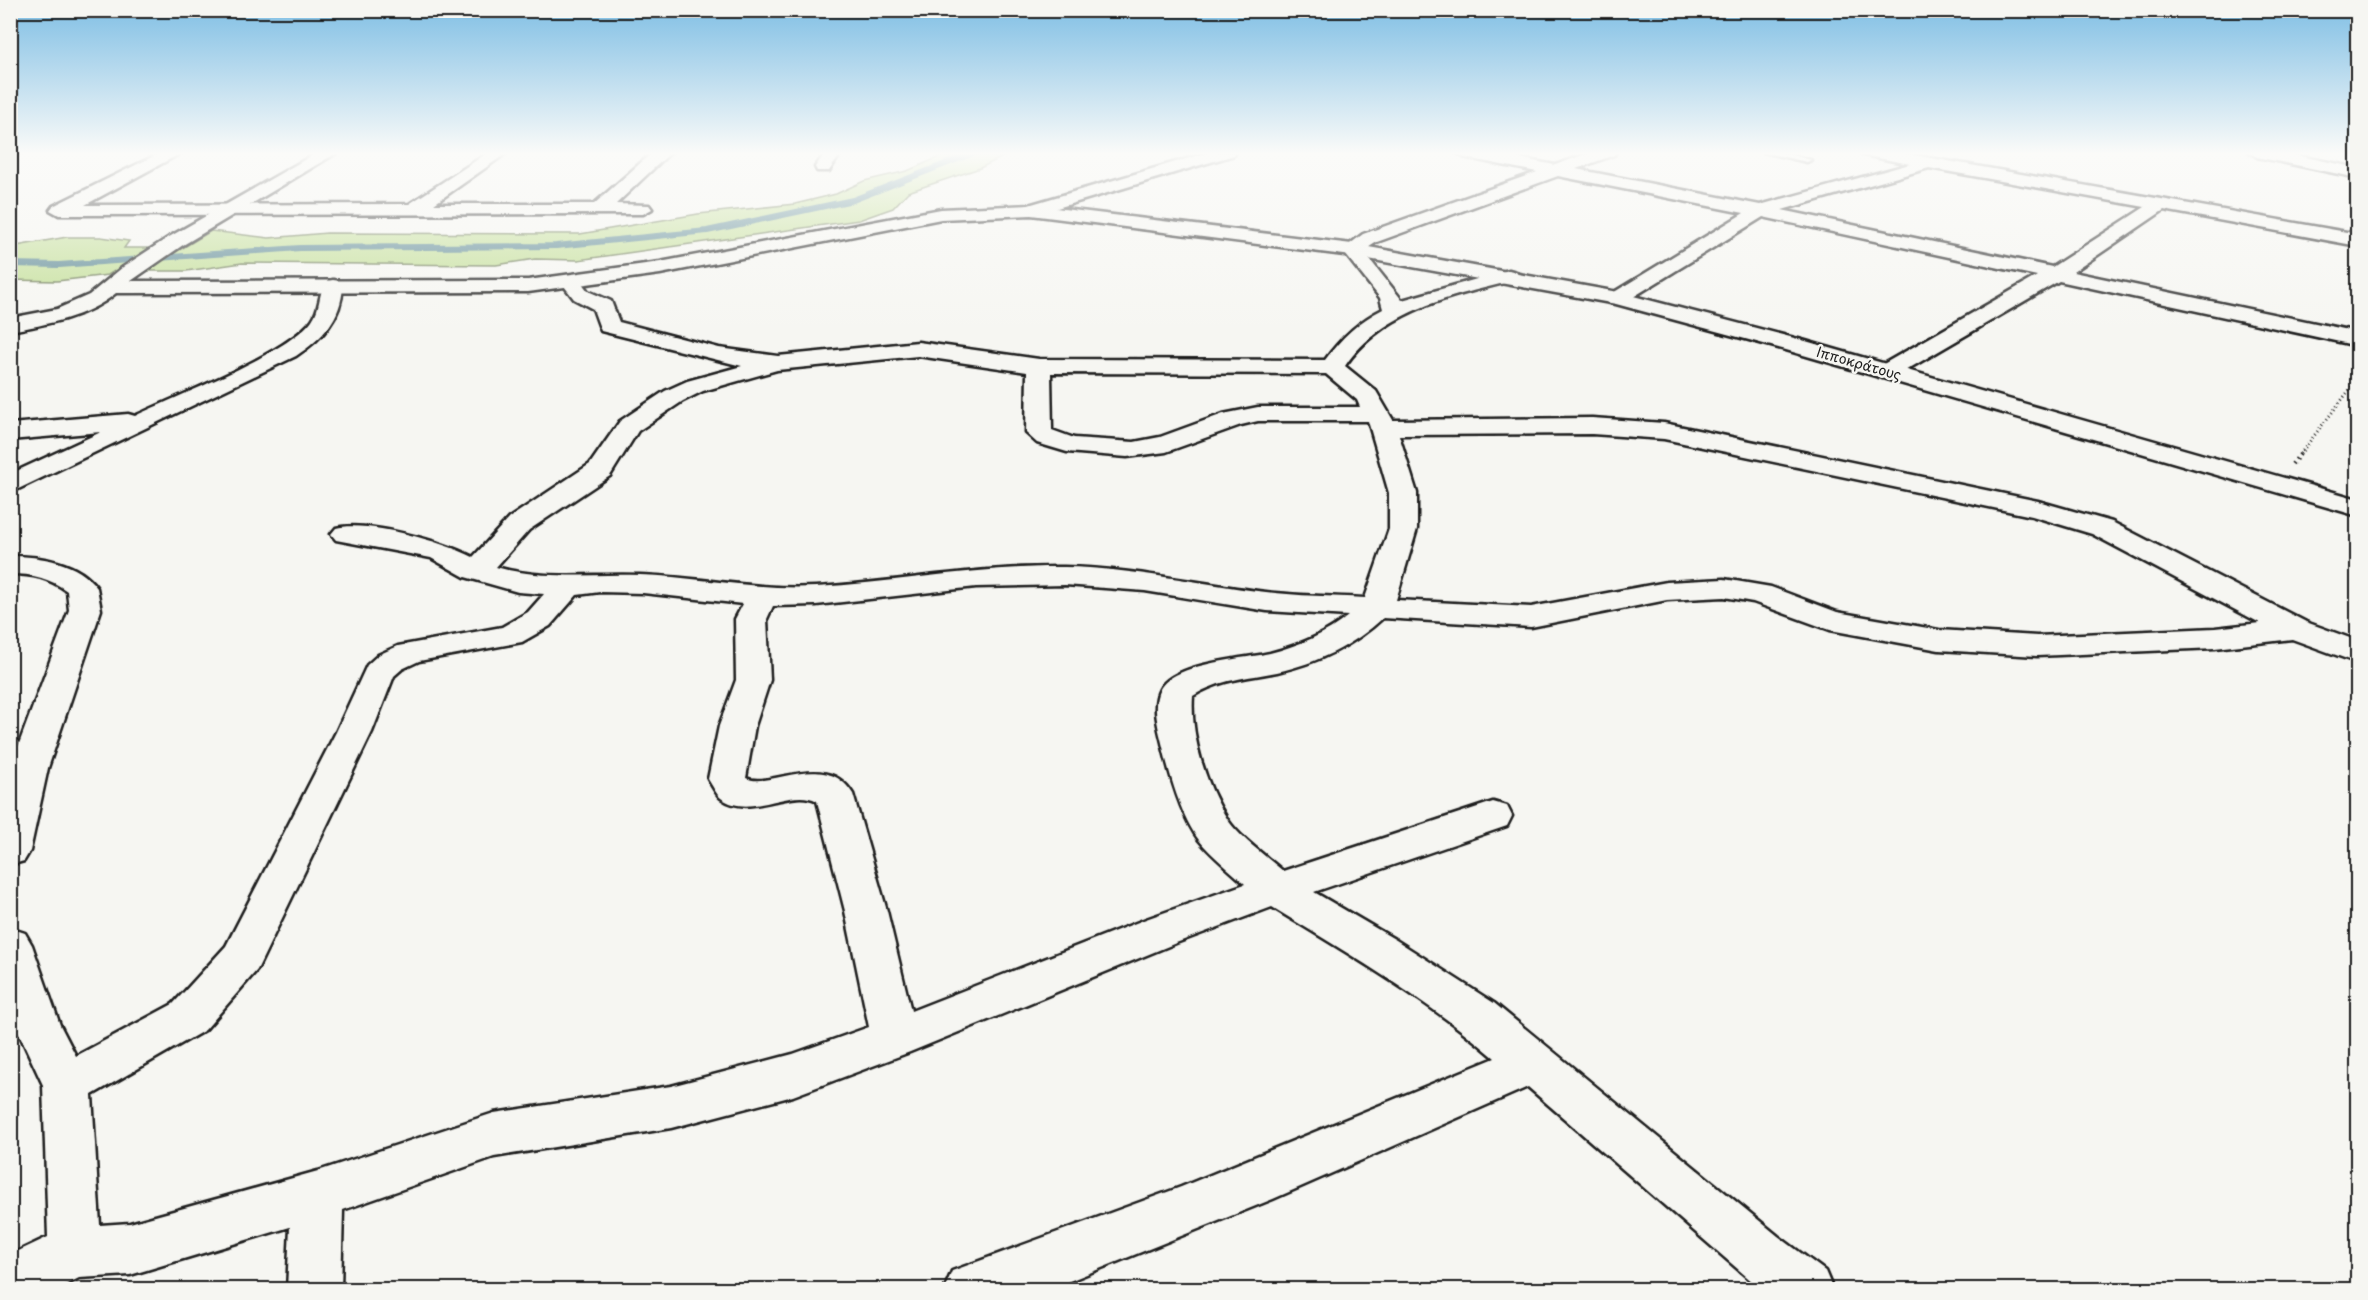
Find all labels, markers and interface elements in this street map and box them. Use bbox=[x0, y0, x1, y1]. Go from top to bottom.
street label: Ιπποκράτους bbox=[1814, 341, 1904, 385]

